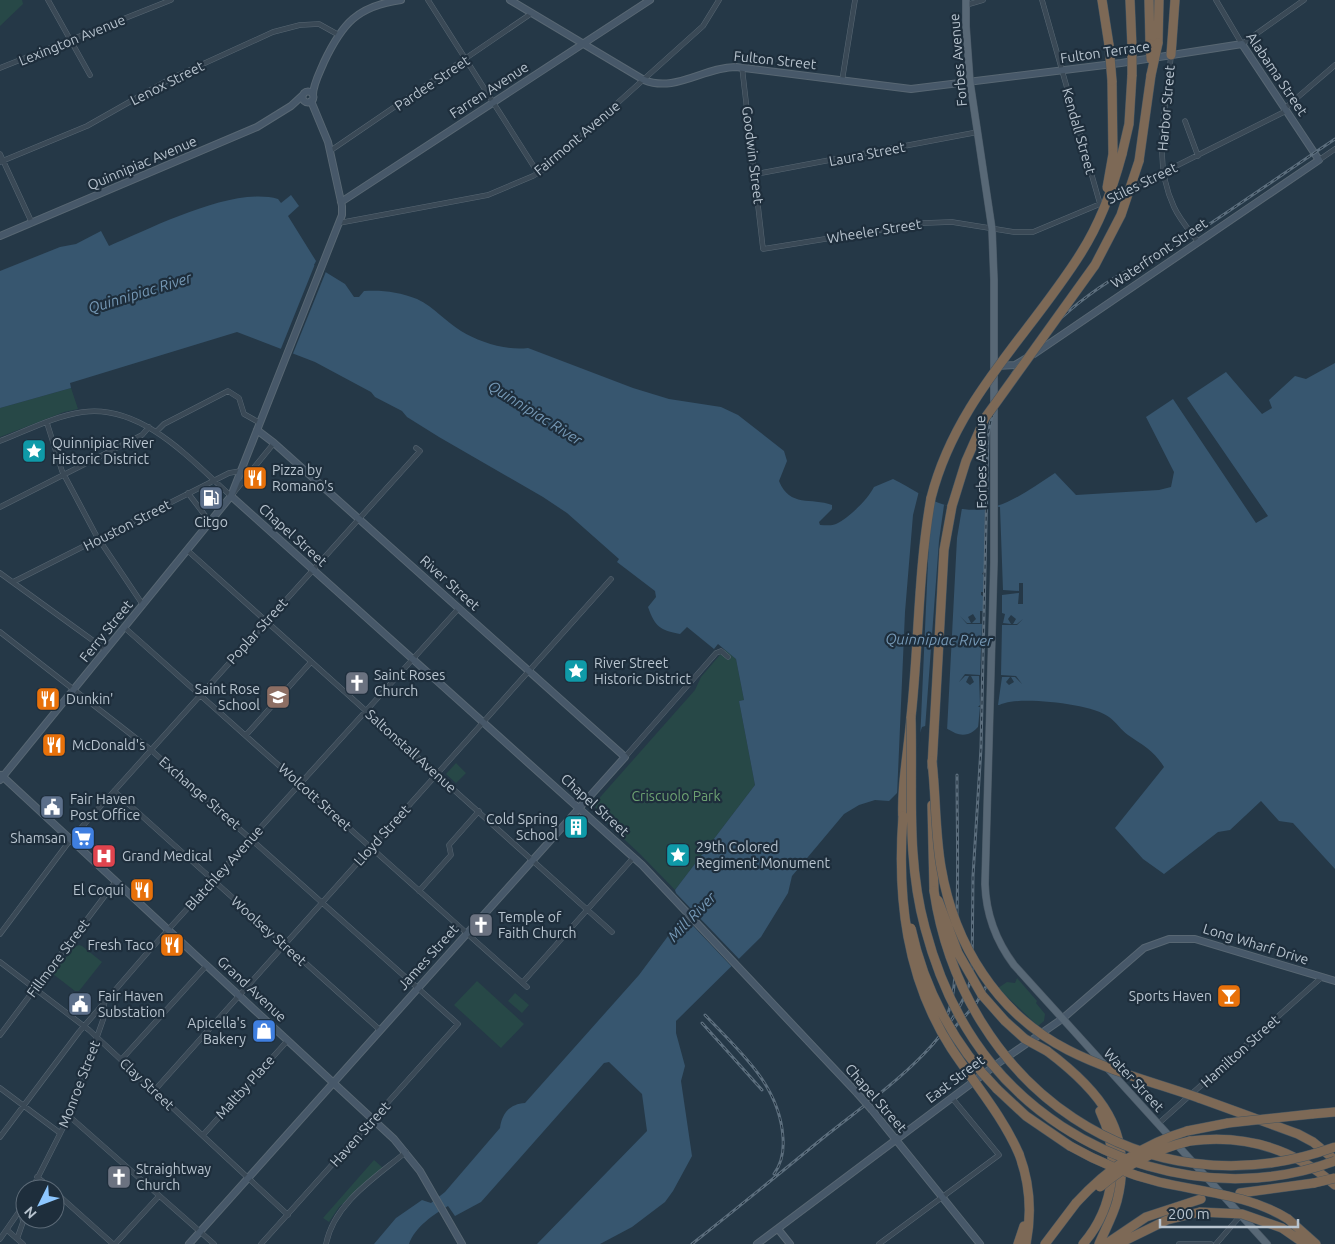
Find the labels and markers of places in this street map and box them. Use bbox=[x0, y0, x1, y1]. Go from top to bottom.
place label: Quinnipiac River Historic District bbox=[52, 435, 155, 467]
place icon: Quinnipiac River Historic District bbox=[21, 438, 47, 464]
place label: Pizza by Romano's bbox=[272, 462, 334, 494]
restaurant icon: Pizza by Romano's bbox=[242, 465, 268, 491]
fuel station icon: Citgo bbox=[198, 485, 224, 511]
place label: Citgo bbox=[194, 514, 228, 530]
place label: River Street Historic District bbox=[594, 655, 691, 687]
place icon: River Street Historic District bbox=[563, 658, 589, 684]
place label: Saint Roses Church bbox=[374, 667, 445, 699]
church icon: Saint Roses Church bbox=[344, 670, 370, 696]
place label: Saint Rose School bbox=[195, 681, 260, 713]
school or university icon: Saint Rose School bbox=[265, 684, 291, 710]
restaurant icon: Dunkin' bbox=[35, 686, 61, 712]
place label: Dunkin' bbox=[66, 691, 113, 707]
restaurant icon: McDonald's bbox=[41, 732, 67, 758]
place label: McDonald's bbox=[72, 737, 145, 753]
place label: Fair Haven Post Office bbox=[70, 791, 140, 823]
public building icon: Fair Haven Post Office bbox=[39, 794, 65, 820]
place label: Cold Spring School bbox=[486, 811, 558, 843]
building icon: Cold Spring School bbox=[563, 814, 589, 840]
supermarket icon: Shamsan bbox=[70, 825, 96, 851]
place label: Shamsan bbox=[10, 830, 66, 846]
place label: 29th Colored Regiment Monument bbox=[696, 839, 831, 871]
place icon: 29th Colored Regiment Monument bbox=[665, 842, 691, 868]
hospital icon: Grand Medical bbox=[91, 843, 117, 869]
place label: Grand Medical bbox=[122, 848, 212, 864]
restaurant icon: El Coqui bbox=[129, 877, 155, 903]
place label: El Coqui bbox=[73, 882, 124, 898]
place label: Temple of Faith Church bbox=[498, 909, 577, 941]
church icon: Temple of Faith Church bbox=[468, 912, 494, 938]
restaurant icon: Fresh Taco bbox=[159, 932, 185, 958]
place label: Fresh Taco bbox=[87, 937, 154, 953]
bar icon: Sports Haven bbox=[1216, 983, 1242, 1009]
place label: Fair Haven Substation bbox=[98, 988, 165, 1020]
place label: Sports Haven bbox=[1129, 988, 1212, 1004]
public building icon: Fair Haven Substation bbox=[67, 991, 93, 1017]
place label: Apicella's Bakery bbox=[187, 1015, 246, 1047]
shop icon: Apicella's Bakery bbox=[251, 1018, 277, 1044]
place label: Straightway Church bbox=[136, 1161, 211, 1193]
church icon: Straightway Church bbox=[106, 1164, 132, 1190]

